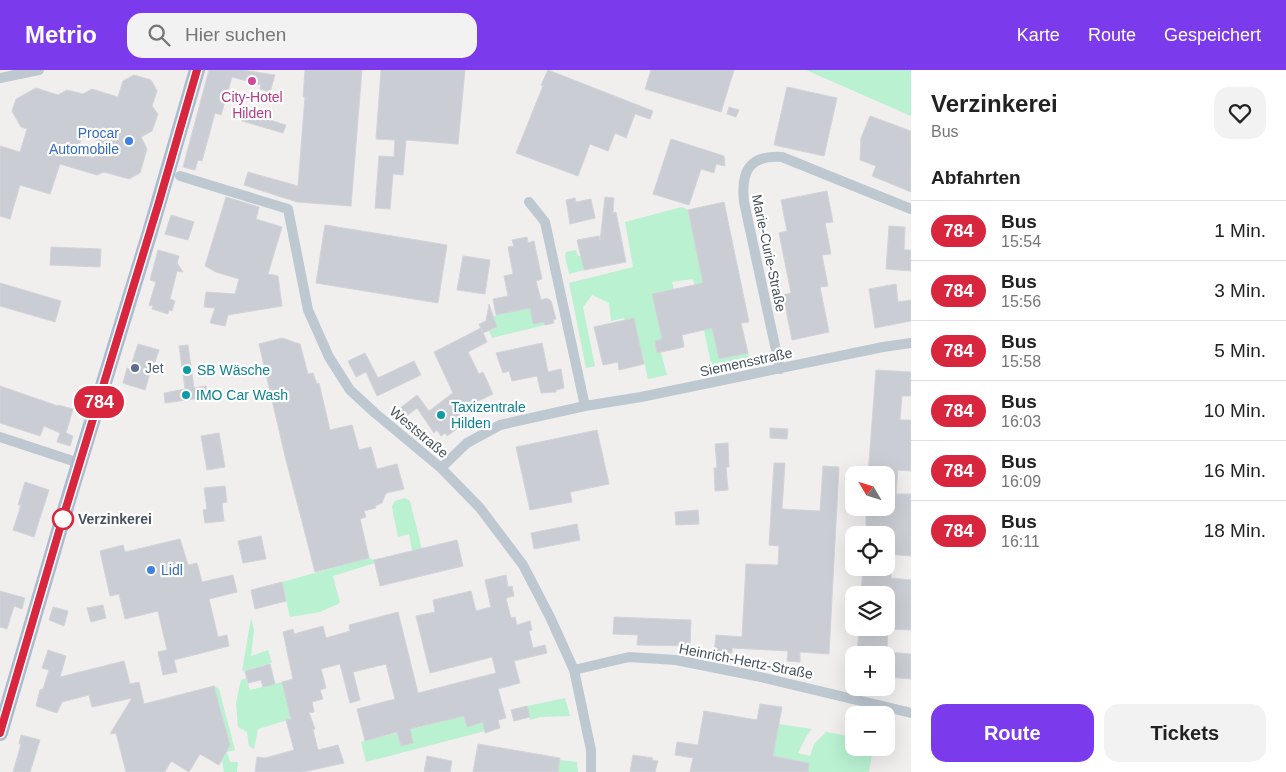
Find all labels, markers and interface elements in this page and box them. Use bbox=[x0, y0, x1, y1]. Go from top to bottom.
search box bbox=[127, 13, 477, 58]
text: Metrio bbox=[25, 21, 97, 48]
icon: search bbox=[145, 21, 173, 49]
text: Hier suchen bbox=[185, 24, 286, 45]
text: Karte bbox=[1017, 25, 1060, 45]
text: Route bbox=[1088, 25, 1136, 45]
text: Gespeichert bbox=[1164, 25, 1261, 45]
marker: City-Hotel Hilden bbox=[246, 75, 258, 87]
button: heart bbox=[1214, 87, 1266, 139]
place label: City-Hotel Hilden bbox=[221, 89, 283, 121]
text: Verzinkerei bbox=[931, 90, 1058, 117]
text: Bus bbox=[931, 123, 959, 140]
place label: Procar Automobile bbox=[49, 125, 119, 157]
marker: Procar Automobile bbox=[123, 135, 135, 147]
text: Abfahrten bbox=[931, 167, 1021, 188]
street label: Marie-Curie-Straße bbox=[749, 193, 789, 313]
text: Bus bbox=[1001, 211, 1037, 232]
text: 1 Min. bbox=[1214, 220, 1266, 241]
text: 784 bbox=[943, 221, 974, 241]
text: 15:54 bbox=[1001, 233, 1041, 250]
text: Bus bbox=[1001, 271, 1037, 292]
text: 3 Min. bbox=[1214, 280, 1266, 301]
text: 784 bbox=[943, 281, 974, 301]
text: 15:56 bbox=[1001, 293, 1041, 310]
text: Bus bbox=[1001, 331, 1037, 352]
text: 5 Min. bbox=[1214, 340, 1266, 361]
text: 784 bbox=[943, 341, 974, 361]
street label: Siemensstraße bbox=[698, 344, 794, 380]
text: 15:58 bbox=[1001, 353, 1041, 370]
place label: Jet bbox=[145, 360, 164, 376]
marker: Jet bbox=[129, 362, 141, 374]
place label: SB Wäsche bbox=[197, 362, 270, 378]
marker: SB Wäsche bbox=[181, 364, 193, 376]
line badge: 784 bbox=[70, 386, 128, 418]
place label: IMO Car Wash bbox=[196, 387, 288, 403]
marker: IMO Car Wash bbox=[180, 389, 192, 401]
text: Bus bbox=[1001, 391, 1037, 412]
text: 784 bbox=[84, 392, 114, 412]
place label: Taxizentrale Hilden bbox=[451, 399, 526, 431]
text: 10 Min. bbox=[1204, 400, 1266, 421]
text: 784 bbox=[943, 401, 974, 421]
street label: Weststraße bbox=[387, 403, 452, 461]
marker: Taxizentrale Hilden bbox=[435, 409, 447, 421]
text: 16:03 bbox=[1001, 413, 1041, 430]
text: Bus bbox=[1001, 451, 1037, 472]
text: 16 Min. bbox=[1204, 460, 1266, 481]
text: 784 bbox=[943, 461, 974, 481]
north arrow bbox=[845, 466, 895, 516]
map controls bbox=[845, 466, 895, 756]
text: 16:09 bbox=[1001, 473, 1041, 490]
marker: Verzinkerei bbox=[52, 508, 74, 530]
place label: Verzinkerei bbox=[78, 511, 152, 527]
text: Bus bbox=[1001, 511, 1037, 532]
text: 18 Min. bbox=[1204, 520, 1266, 541]
text: 784 bbox=[943, 521, 974, 541]
button: locate bbox=[845, 526, 895, 576]
text: 16:11 bbox=[1001, 533, 1040, 550]
place label: Lidl bbox=[161, 562, 183, 578]
marker: Lidl bbox=[145, 564, 157, 576]
button: layers bbox=[845, 586, 895, 636]
street label: Heinrich-Hertz-Straße bbox=[678, 640, 815, 682]
button: + bbox=[845, 646, 895, 696]
button: Route bbox=[931, 704, 1094, 762]
button: Tickets bbox=[1104, 704, 1266, 762]
button: − bbox=[845, 706, 895, 756]

